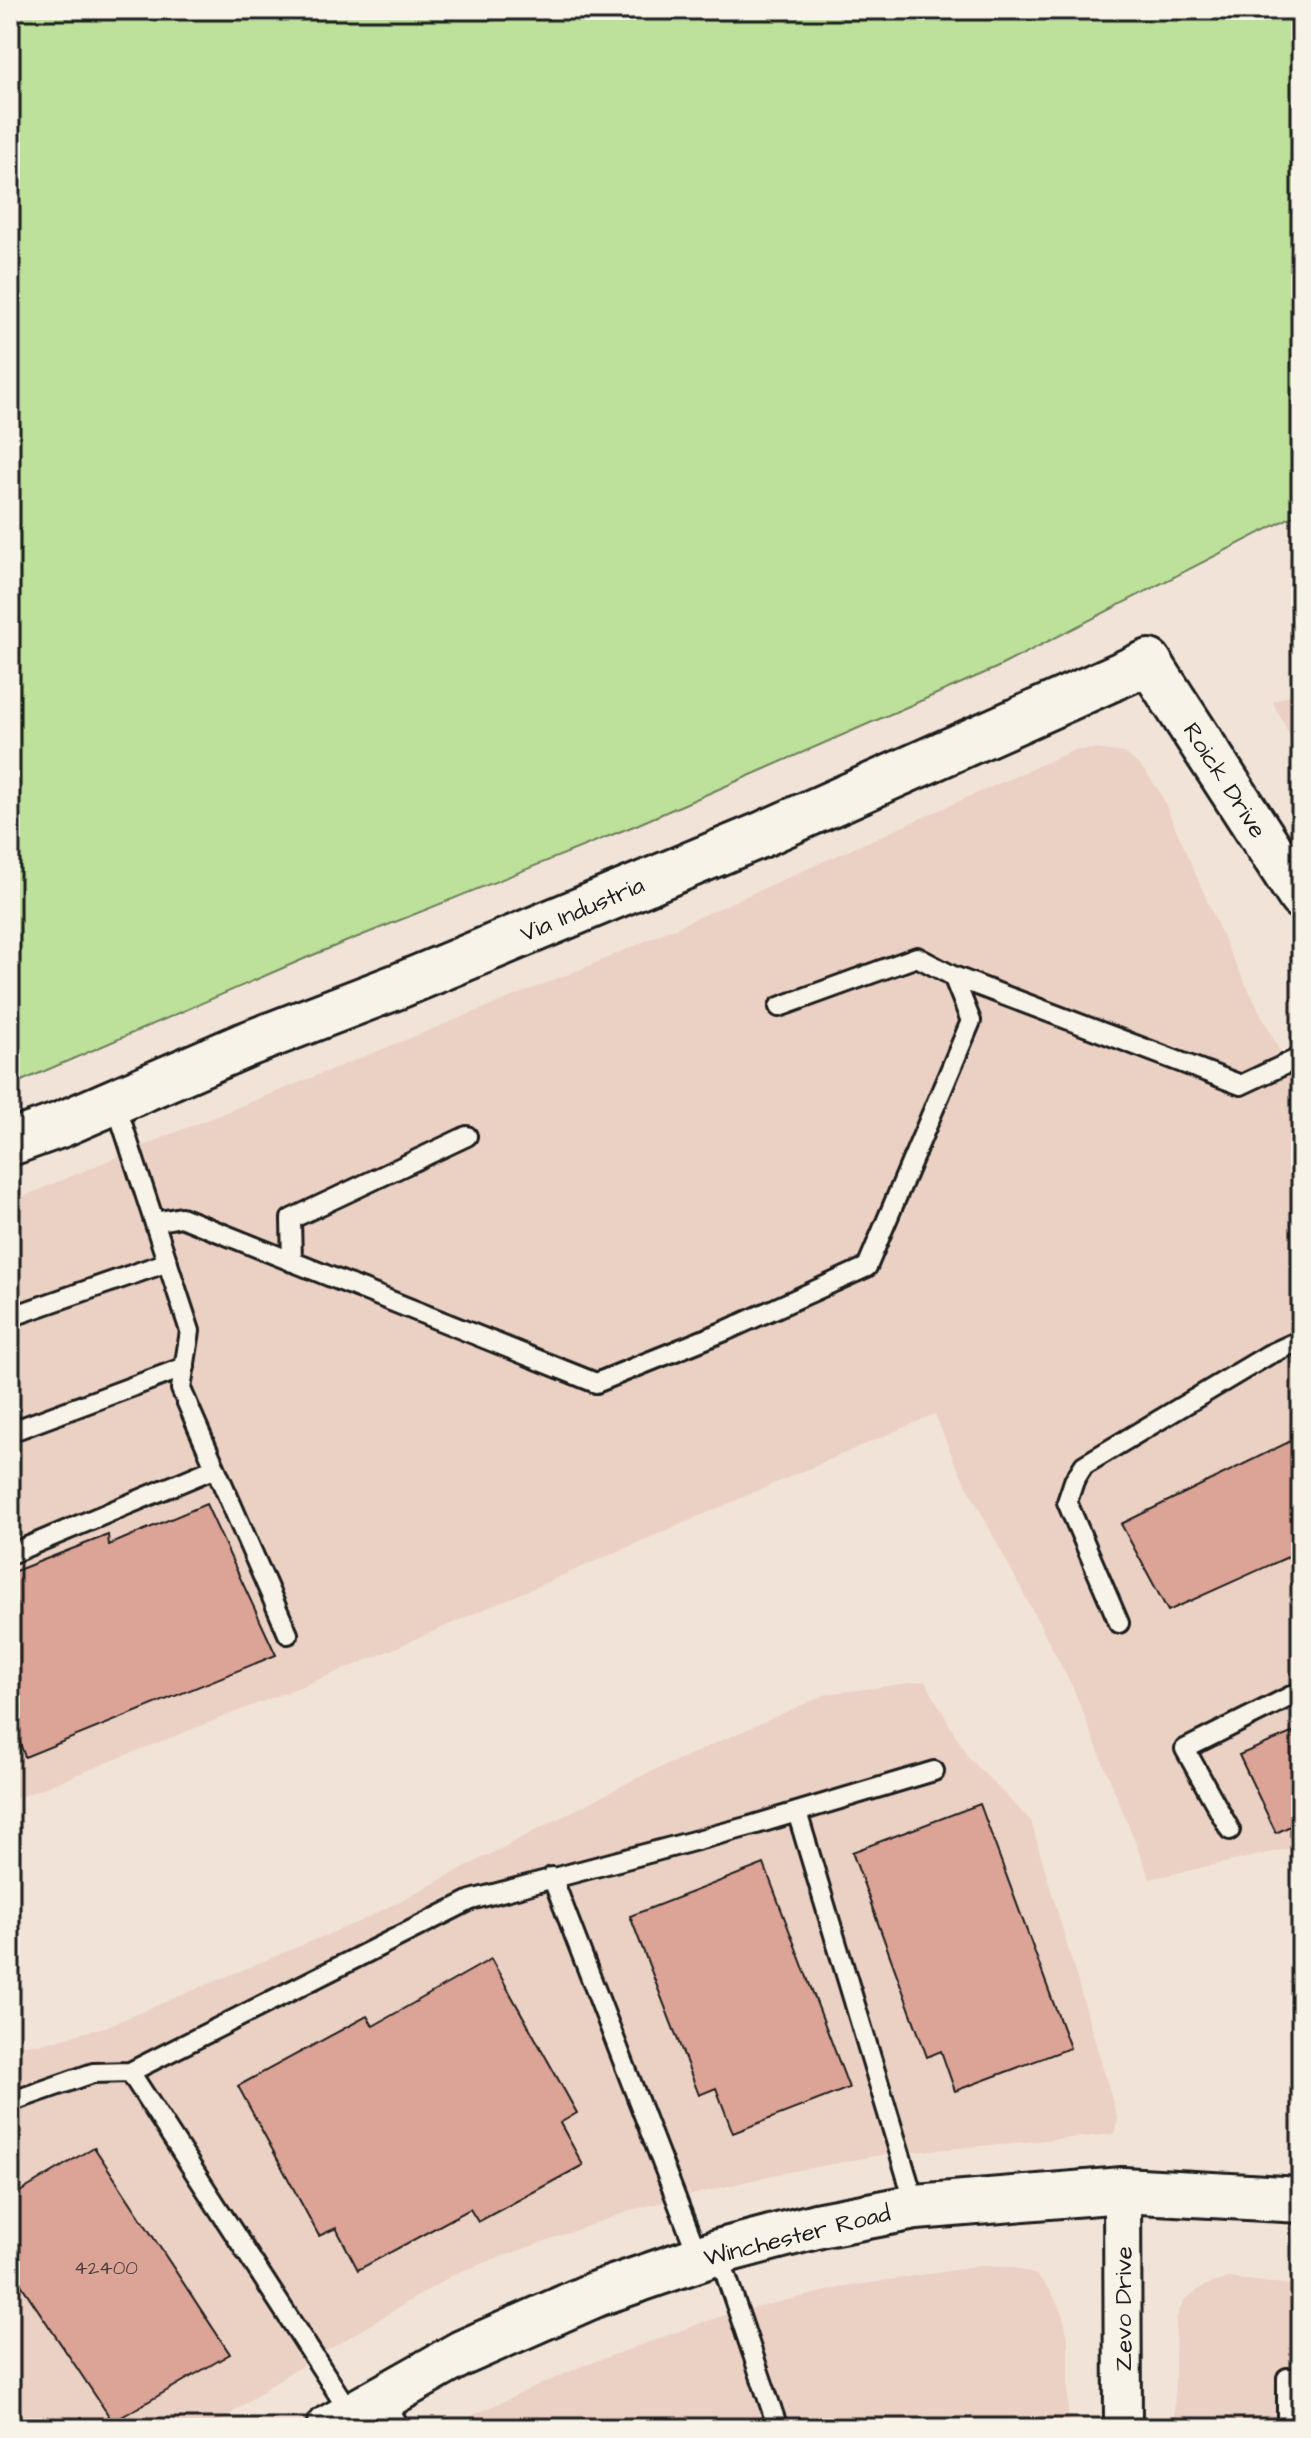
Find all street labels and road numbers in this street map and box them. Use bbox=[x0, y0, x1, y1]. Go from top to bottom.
street label: Roick Drive bbox=[1174, 716, 1274, 845]
street label: Via Industria bbox=[515, 869, 650, 951]
street label: Winchester Road bbox=[700, 2196, 894, 2276]
street label: Zevo Drive bbox=[1107, 2246, 1141, 2372]

